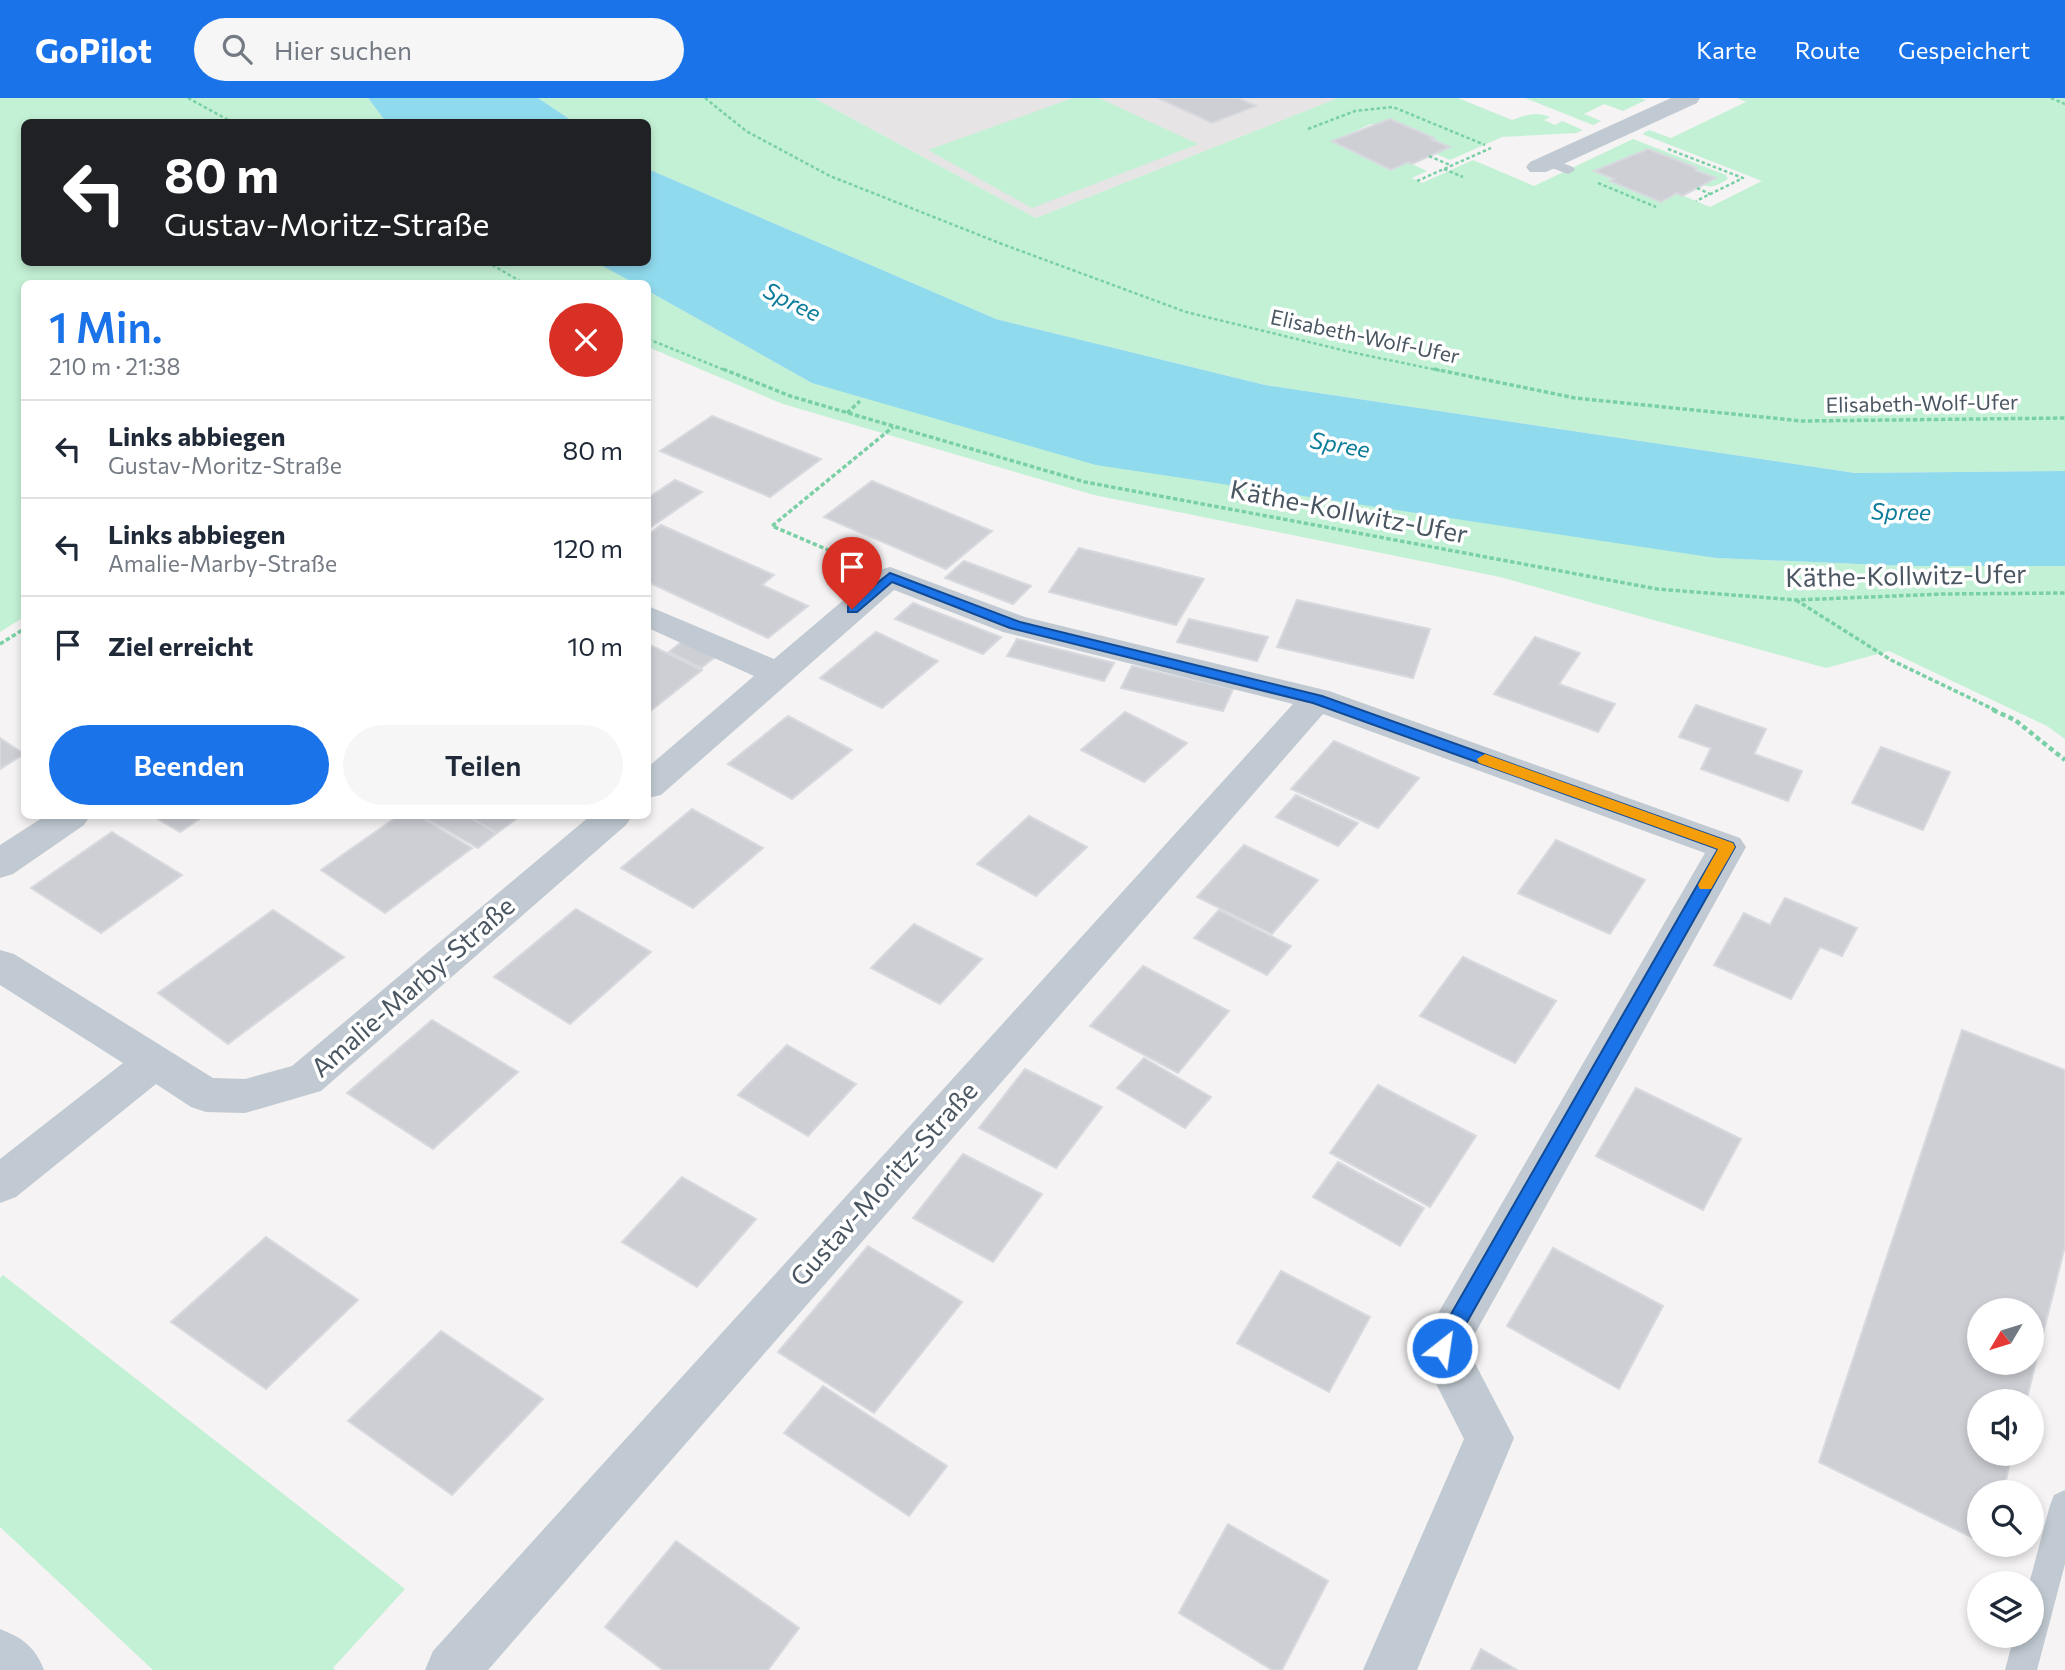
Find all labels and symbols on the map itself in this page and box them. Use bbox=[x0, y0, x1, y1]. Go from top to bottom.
water label: Spree bbox=[759, 275, 826, 327]
street label: Elisabeth-Wolf-Ufer bbox=[1268, 303, 1462, 368]
street label: Elisabeth-Wolf-Ufer bbox=[1825, 388, 2018, 417]
water label: Spree bbox=[1308, 425, 1372, 463]
street label: Käthe-Kollwitz-Ufer bbox=[1228, 472, 1471, 549]
water label: Spree bbox=[1871, 496, 1931, 526]
pin bbox=[822, 537, 882, 609]
street label: Käthe-Kollwitz-Ufer bbox=[1785, 557, 2027, 592]
street label: Amalie-Marby-Straße bbox=[304, 889, 520, 1083]
street label: Gustav-Moritz-Straße bbox=[783, 1074, 983, 1292]
north arrow bbox=[1967, 1298, 2044, 1376]
position arrow bbox=[1405, 1311, 1479, 1385]

